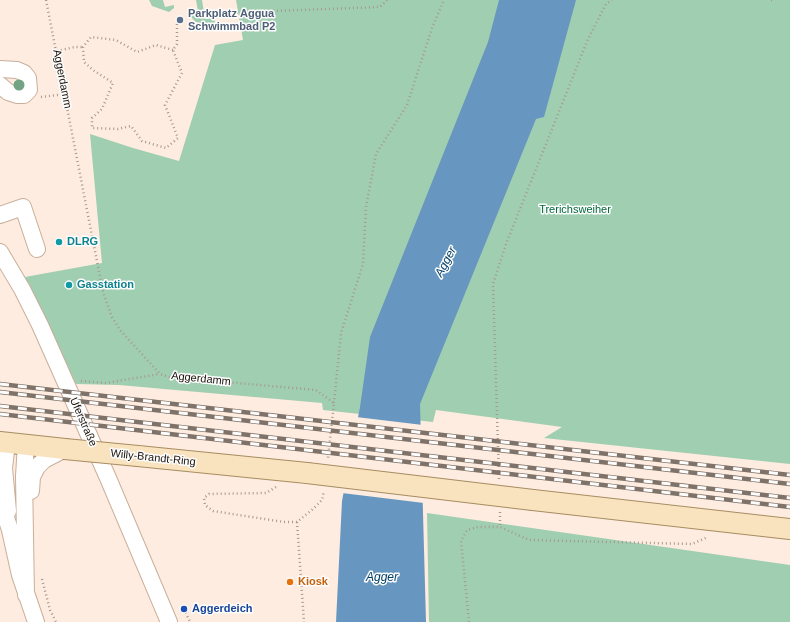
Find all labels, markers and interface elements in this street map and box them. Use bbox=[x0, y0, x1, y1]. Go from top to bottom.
place label: Parkplatz Aggua Schwimmbad P2 bbox=[188, 7, 275, 33]
marker: Parkplatz Aggua Schwimmbad P2 bbox=[175, 15, 185, 25]
street label: Aggerdamm bbox=[50, 48, 74, 110]
park label: Trerichsweiher bbox=[539, 203, 611, 217]
place label: DLRG bbox=[67, 235, 98, 249]
marker: DLRG bbox=[54, 237, 64, 247]
water label: Agger bbox=[432, 244, 460, 280]
place label: Gasstation bbox=[77, 278, 134, 292]
marker: Gasstation bbox=[64, 280, 74, 290]
street label: Aggerdamm bbox=[171, 369, 231, 389]
street label: Uferstraße bbox=[66, 396, 100, 448]
street label: Willy-Brandt-Ring bbox=[110, 447, 196, 469]
water label: Agger bbox=[366, 571, 398, 585]
place label: Kiosk bbox=[298, 575, 328, 589]
marker: Kiosk bbox=[285, 577, 295, 587]
place label: Aggerdeich bbox=[192, 602, 253, 616]
marker: Aggerdeich bbox=[179, 604, 189, 614]

